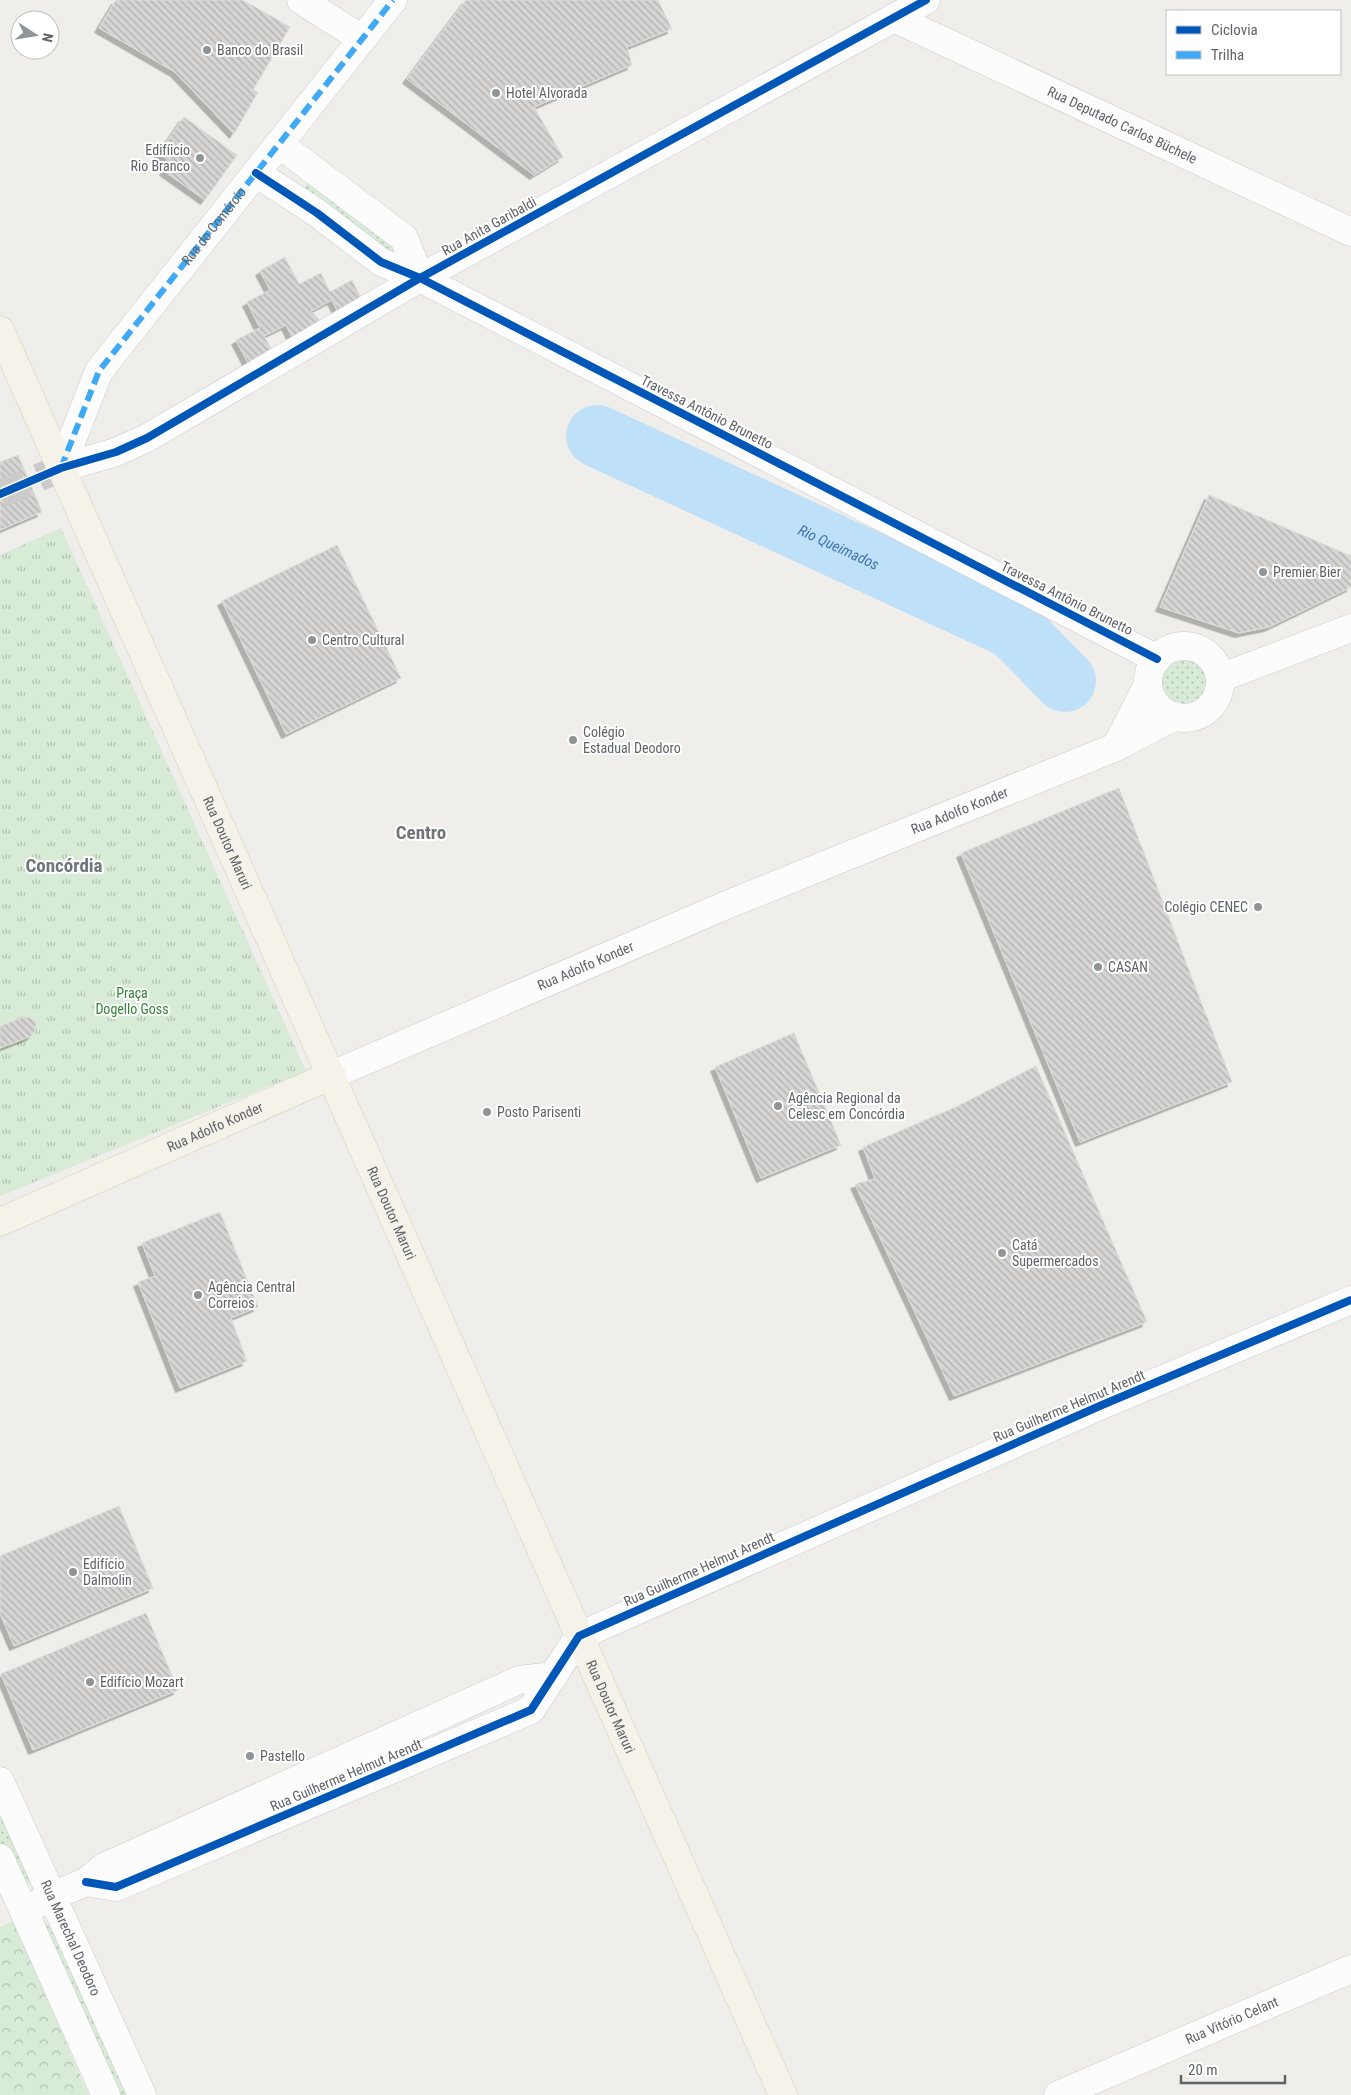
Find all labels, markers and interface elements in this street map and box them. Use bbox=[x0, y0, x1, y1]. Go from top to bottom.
north arrow bbox=[10, 10, 60, 60]
legend bbox=[1166, 10, 1341, 75]
text: Ciclovia bbox=[1211, 21, 1258, 39]
text: N bbox=[39, 32, 56, 44]
place label: Banco do Brasil bbox=[217, 42, 303, 58]
marker: Banco do Brasil bbox=[201, 44, 213, 56]
text: Trilha bbox=[1211, 46, 1244, 64]
street label: Rua Deputado Carlos Büchele bbox=[1045, 83, 1200, 167]
place label: Hotel Alvorada bbox=[506, 85, 587, 101]
marker: Hotel Alvorada bbox=[490, 87, 502, 99]
place label: Edifíicio Rio Branco bbox=[131, 142, 190, 174]
marker: Edifíicio Rio Branco bbox=[194, 152, 206, 164]
street label: Rua do Comércio bbox=[178, 184, 249, 268]
street label: Rua Anita Garibaldi bbox=[439, 193, 539, 259]
street label: Travessa Antônio Brunetto bbox=[638, 372, 776, 452]
water label: Rio Queimados bbox=[795, 521, 882, 574]
street label: Travessa Antônio Brunetto bbox=[998, 558, 1136, 638]
place label: Premier Bier bbox=[1273, 564, 1341, 580]
marker: Premier Bier bbox=[1257, 566, 1269, 578]
place label: Centro Cultural bbox=[322, 632, 405, 648]
marker: Centro Cultural bbox=[306, 634, 318, 646]
place label: Colégio Estadual Deodoro bbox=[583, 724, 681, 756]
marker: Colégio Estadual Deodoro bbox=[567, 734, 579, 746]
street label: Rua Adolfo Konder bbox=[909, 784, 1010, 837]
street label: Rua Doutor Maruri bbox=[200, 794, 255, 892]
district label: Centro bbox=[396, 821, 446, 844]
district label: Concórdia bbox=[25, 854, 103, 877]
place label: Colégio CENEC bbox=[1164, 899, 1248, 915]
marker: Colégio CENEC bbox=[1252, 901, 1264, 913]
street label: Rua Adolfo Konder bbox=[535, 938, 636, 994]
place label: CASAN bbox=[1108, 959, 1148, 975]
marker: CASAN bbox=[1092, 961, 1104, 973]
park label: Praça Dogello Goss bbox=[95, 985, 169, 1017]
place label: Agência Regional da Celesc em Concórdia bbox=[788, 1090, 905, 1122]
street label: Rua Adolfo Konder bbox=[164, 1099, 265, 1155]
marker: Agência Regional da Celesc em Concórdia bbox=[772, 1100, 784, 1112]
place label: Posto Parisenti bbox=[497, 1104, 581, 1120]
marker: Posto Parisenti bbox=[481, 1106, 493, 1118]
street label: Rua Doutor Maruri bbox=[364, 1164, 419, 1262]
place label: Catá Supermercados bbox=[1012, 1237, 1099, 1269]
marker: Catá Supermercados bbox=[996, 1247, 1008, 1259]
place label: Agência Central Correios bbox=[208, 1279, 295, 1311]
marker: Agência Central Correios bbox=[192, 1289, 204, 1301]
street label: Rua Guilherme Helmut Arendt bbox=[991, 1367, 1147, 1445]
street label: Rua Guilherme Helmut Arendt bbox=[621, 1528, 777, 1610]
place label: Edifício Dalmolin bbox=[83, 1556, 132, 1588]
marker: Edifício Dalmolin bbox=[67, 1566, 79, 1578]
street label: Rua Doutor Maruri bbox=[583, 1658, 638, 1756]
place label: Edifício Mozart bbox=[100, 1674, 184, 1690]
marker: Edifício Mozart bbox=[84, 1676, 96, 1688]
street label: Rua Guilherme Helmut Arendt bbox=[268, 1736, 424, 1814]
place label: Pastello bbox=[260, 1748, 305, 1764]
marker: Pastello bbox=[244, 1750, 256, 1762]
street label: Rua Marechal Deodoro bbox=[38, 1877, 104, 1998]
street label: Rua Vitório Celant bbox=[1183, 1993, 1280, 2047]
scale bar bbox=[1181, 2052, 1285, 2084]
text: 20 m bbox=[1188, 2061, 1218, 2079]

